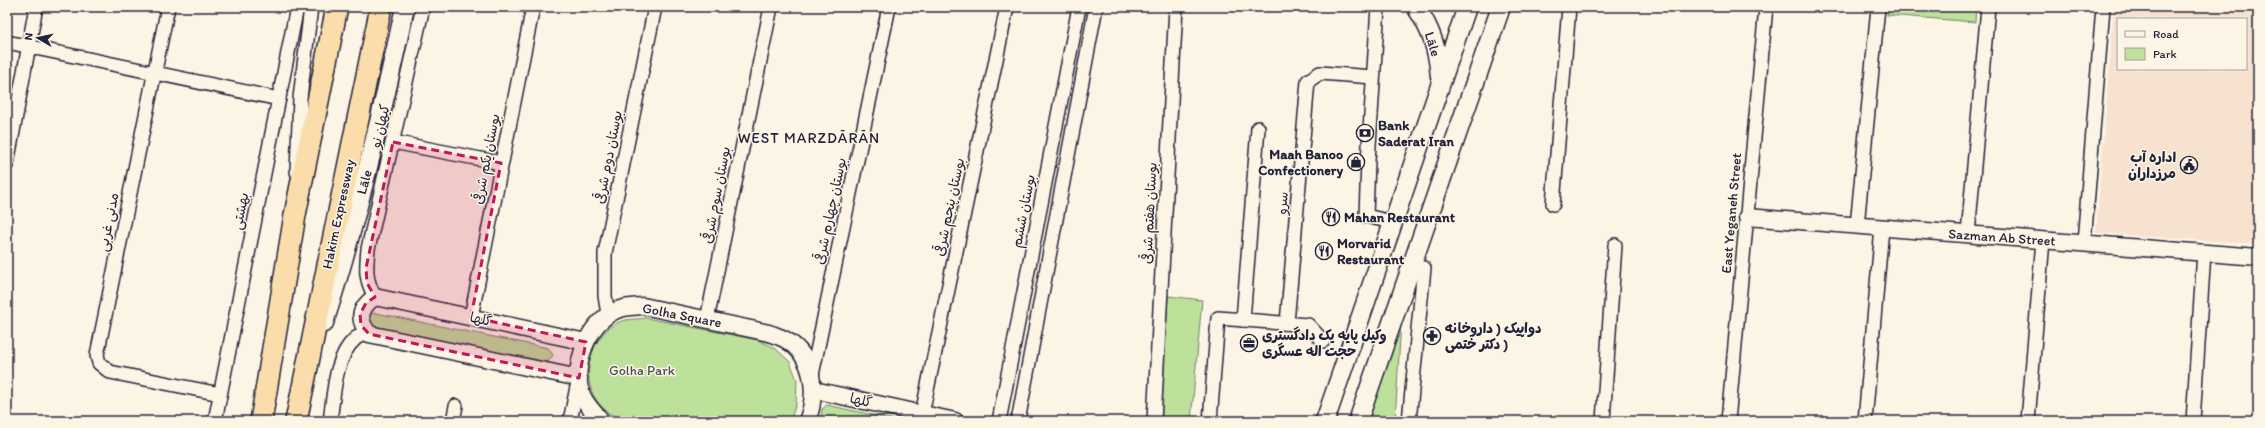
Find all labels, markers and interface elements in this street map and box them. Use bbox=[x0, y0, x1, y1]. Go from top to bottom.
north arrow bbox=[18, 18, 58, 58]
legend bbox=[2117, 18, 2247, 70]
text: Road bbox=[2153, 27, 2179, 41]
street label: Lāle bbox=[1421, 30, 1444, 59]
text: N bbox=[22, 32, 36, 41]
text: Park bbox=[2153, 47, 2177, 61]
street label: کیهان نو bbox=[367, 102, 394, 151]
street label: بوستان دوم شرقی bbox=[591, 109, 628, 206]
street label: بوستان یکم شرقی bbox=[469, 112, 506, 206]
place label: Bank Saderat Iran bbox=[1378, 117, 1455, 150]
bank icon: Bank Saderat Iran bbox=[1355, 123, 1375, 143]
district label: WEST MARZDĀRĀN bbox=[738, 129, 880, 147]
street label: بوستان سوم شرقی bbox=[699, 145, 737, 246]
place label: Maah Banoo Confectionery bbox=[1258, 146, 1343, 179]
place label: اداره آب مرزداران bbox=[2128, 149, 2176, 182]
shop icon: Maah Banoo Confectionery bbox=[1346, 152, 1366, 172]
street label: East Yeganeh Street bbox=[1718, 152, 1745, 274]
public building icon: اداره آب مرزداران bbox=[2179, 155, 2199, 175]
street label: بوستان چهارم شرقی bbox=[811, 156, 852, 267]
street label: بوستان پنجم شرقی bbox=[931, 156, 970, 258]
street label: Hakim Expressway bbox=[319, 157, 359, 271]
street label: بوستان هفتم شرقی bbox=[1138, 162, 1163, 265]
street label: Lāle bbox=[353, 168, 376, 196]
street label: بوستان ششم bbox=[1008, 173, 1041, 250]
street label: مدنی غربی bbox=[94, 191, 123, 253]
street label: بهشتی bbox=[229, 191, 252, 231]
street label: سرو bbox=[1273, 191, 1293, 216]
restaurant icon: Mahan Restaurant bbox=[1321, 207, 1341, 227]
place label: Mahan Restaurant bbox=[1344, 209, 1456, 226]
street label: Sazman Ab Street bbox=[1948, 225, 2056, 250]
place label: Morvarid Restaurant bbox=[1337, 235, 1405, 268]
restaurant icon: Morvarid Restaurant bbox=[1314, 241, 1334, 261]
street label: Golha Square bbox=[641, 299, 723, 332]
street label: گلها bbox=[468, 309, 494, 330]
place label: دواپیک ( داروخانه دکتر ختمی ) bbox=[1445, 320, 1542, 353]
place label: وکیل پایه یک دادگستری حجت اله عسگری bbox=[1262, 326, 1387, 360]
pharmacy icon: دواپیک ( داروخانه دکتر ختمی ) bbox=[1422, 326, 1442, 346]
office icon: وکیل پایه یک دادگستری حجت اله عسگری bbox=[1239, 333, 1259, 353]
park label: Golha Park bbox=[609, 362, 676, 379]
street label: گلها bbox=[848, 390, 874, 411]

